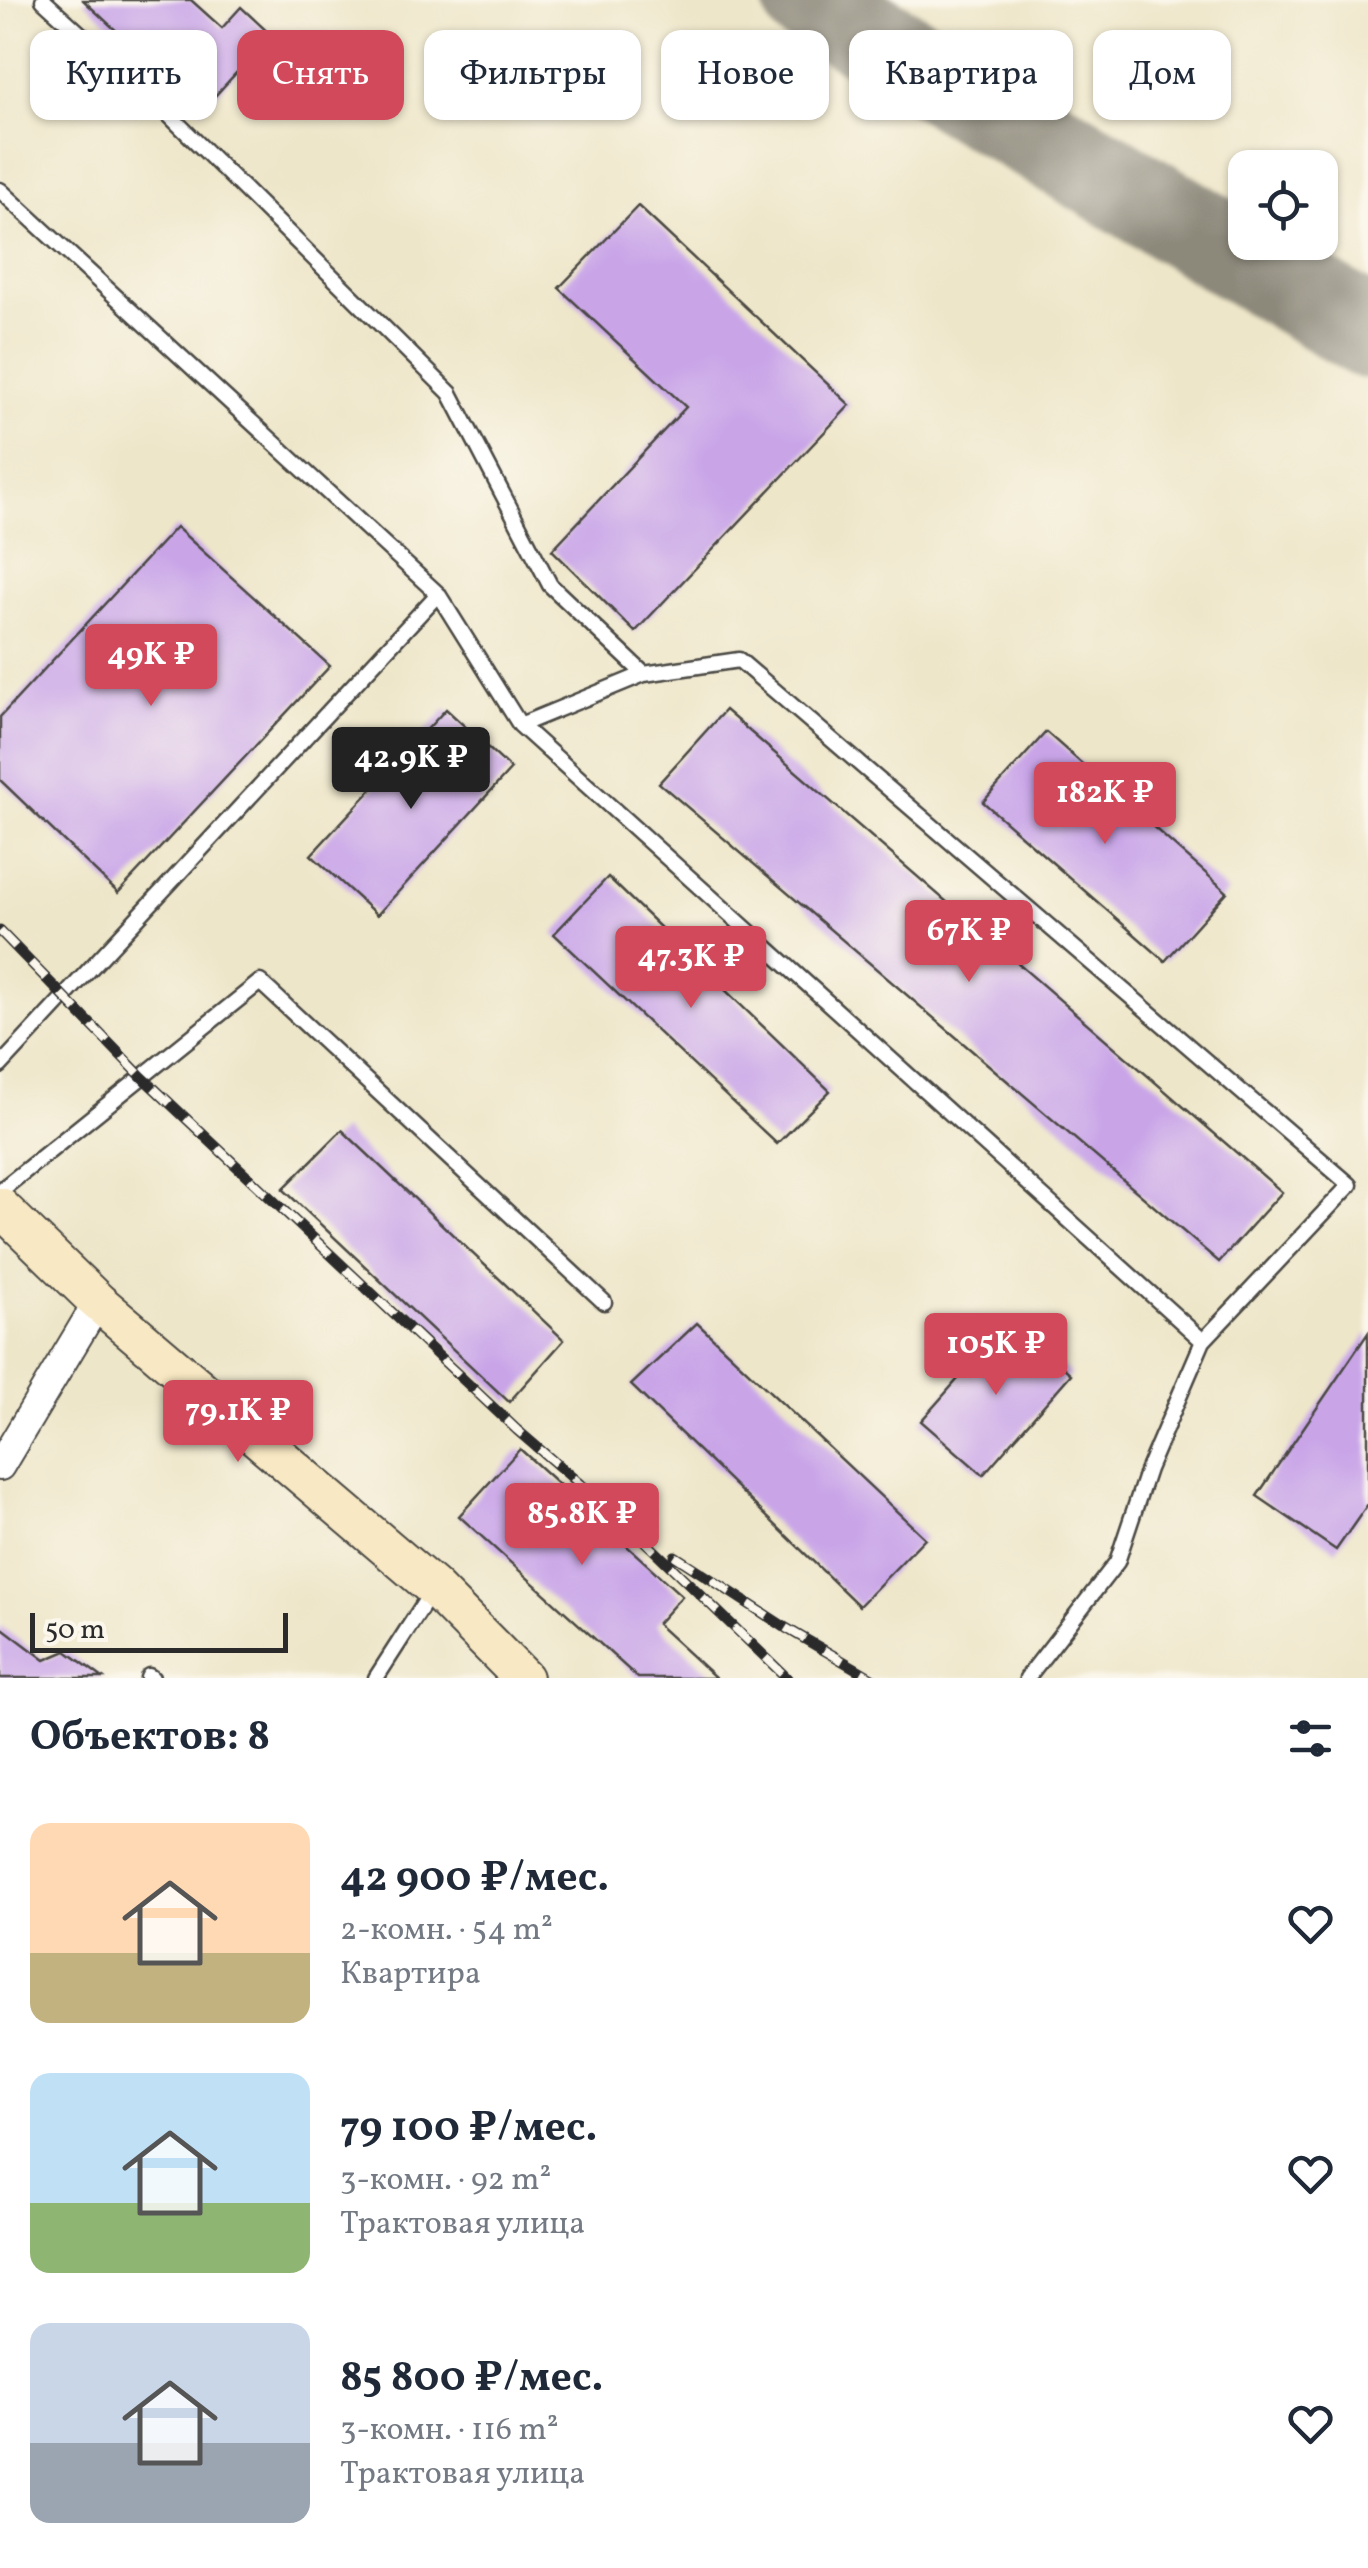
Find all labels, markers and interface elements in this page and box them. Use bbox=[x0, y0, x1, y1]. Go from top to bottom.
chip: Купить bbox=[30, 30, 217, 120]
chip: Снять bbox=[237, 30, 404, 120]
chip: Фильтры bbox=[424, 30, 641, 120]
chip: Новое bbox=[661, 30, 829, 120]
chip: Квартира bbox=[849, 30, 1073, 120]
chip: Дом bbox=[1093, 30, 1231, 120]
map controls bbox=[1228, 150, 1338, 260]
button: locate bbox=[1228, 150, 1338, 260]
pin: 49K ₽ bbox=[81, 624, 221, 709]
text: 49K ₽ bbox=[107, 634, 195, 678]
pin: 42.9K ₽ bbox=[319, 727, 503, 812]
text: 42.9K ₽ bbox=[354, 737, 468, 781]
pin: 182K ₽ bbox=[1024, 762, 1186, 847]
text: 182K ₽ bbox=[1056, 772, 1154, 816]
pin: 67K ₽ bbox=[899, 900, 1039, 985]
text: 67K ₽ bbox=[927, 910, 1011, 954]
pin: 47.3K ₽ bbox=[599, 926, 783, 1011]
text: 47.3K ₽ bbox=[637, 936, 745, 980]
pin: 105K ₽ bbox=[915, 1313, 1077, 1398]
text: 105K ₽ bbox=[946, 1323, 1046, 1367]
pin: 79.1K ₽ bbox=[146, 1380, 330, 1465]
text: 79.1K ₽ bbox=[185, 1390, 291, 1434]
pin: 85.8K ₽ bbox=[490, 1483, 674, 1568]
text: 85.8K ₽ bbox=[527, 1493, 637, 1537]
scale bar bbox=[30, 1608, 288, 1652]
text: 50 m bbox=[45, 1611, 105, 1650]
text: Объектов: 8 bbox=[30, 1709, 270, 1768]
icon: filters bbox=[1283, 1711, 1338, 1766]
text: 42 900 ₽/мес. bbox=[340, 1850, 609, 1909]
icon: home bbox=[110, 1863, 230, 1983]
icon: heart bbox=[1283, 1896, 1338, 1951]
text: 2-комн. · 54 m² bbox=[340, 1909, 553, 1953]
text: Квартира bbox=[340, 1953, 481, 1997]
text: 79 100 ₽/мес. bbox=[340, 2100, 598, 2159]
icon: home bbox=[110, 2113, 230, 2233]
icon: heart bbox=[1283, 2146, 1338, 2201]
text: 3-комн. · 92 m² bbox=[340, 2159, 551, 2203]
text: Трактовая улица bbox=[340, 2203, 585, 2247]
text: 85 800 ₽/мес. bbox=[340, 2350, 603, 2409]
icon: home bbox=[110, 2363, 230, 2483]
icon: heart bbox=[1283, 2396, 1338, 2451]
text: 3-комн. · 116 m² bbox=[340, 2409, 559, 2453]
text: Трактовая улица bbox=[340, 2453, 585, 2497]

